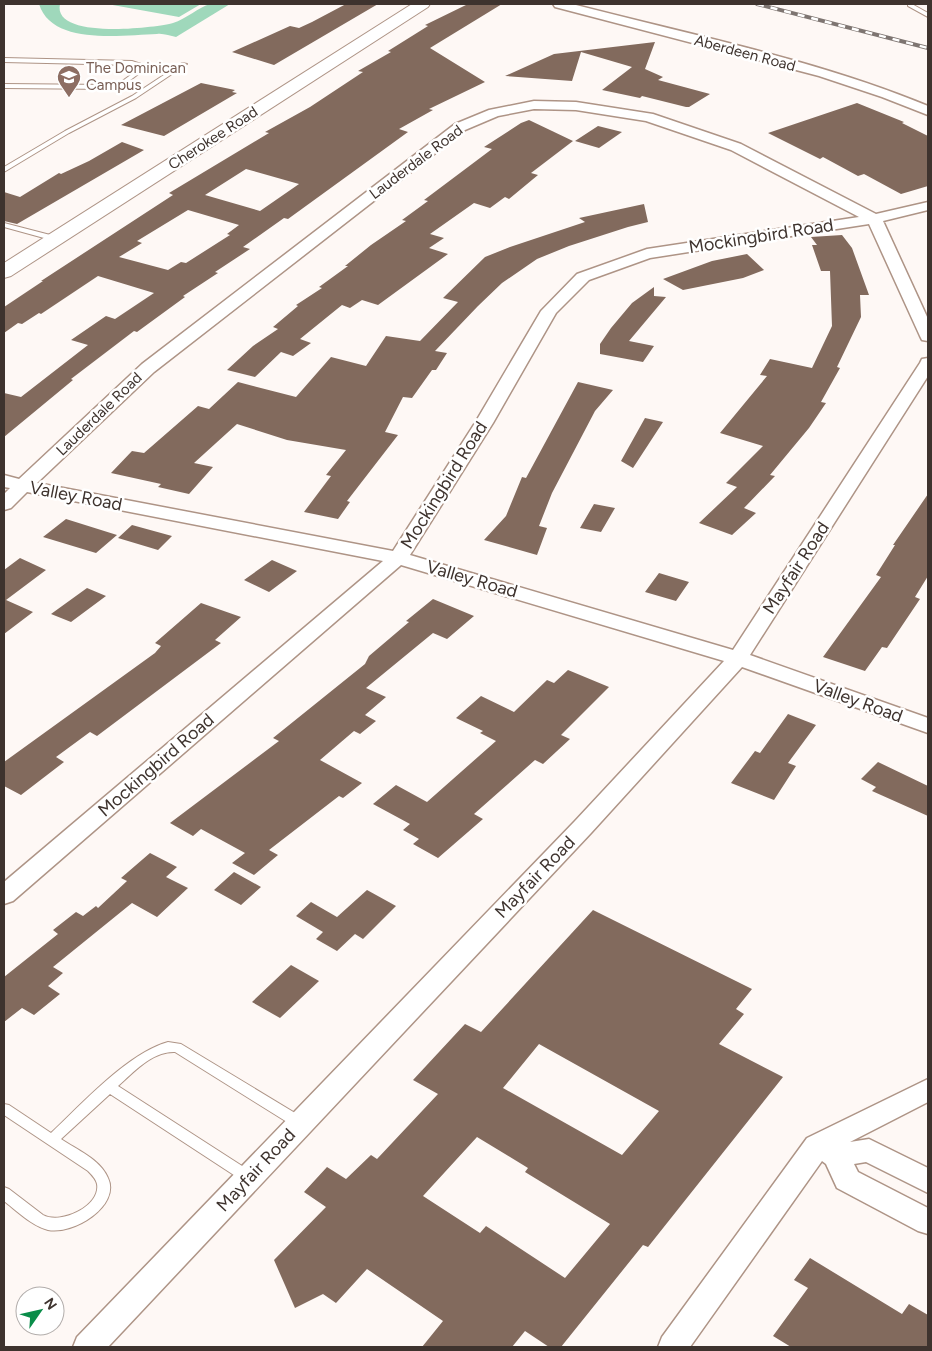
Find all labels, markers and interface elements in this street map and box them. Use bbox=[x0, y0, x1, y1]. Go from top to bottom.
street label: Aberdeen Road bbox=[692, 31, 798, 75]
place label: The Dominican Campus bbox=[86, 59, 186, 94]
school or university icon: The Dominican Campus bbox=[56, 64, 82, 98]
street label: Cherokee Road bbox=[165, 102, 261, 174]
street label: Lauderdale Road bbox=[366, 121, 466, 203]
street label: Mockingbird Road bbox=[687, 214, 835, 258]
street label: Lauderdale Road bbox=[52, 369, 146, 459]
street label: Mockingbird Road bbox=[396, 417, 492, 553]
street label: Valley Road bbox=[28, 476, 124, 516]
street label: Mayfair Road bbox=[758, 518, 834, 618]
street label: Valley Road bbox=[424, 555, 520, 603]
street label: Valley Road bbox=[810, 675, 906, 727]
street label: Mockingbird Road bbox=[94, 709, 218, 821]
street label: Mayfair Road bbox=[490, 831, 580, 923]
street label: Mayfair Road bbox=[212, 1124, 300, 1216]
north arrow bbox=[15, 1286, 65, 1336]
text: N bbox=[40, 1295, 60, 1313]

